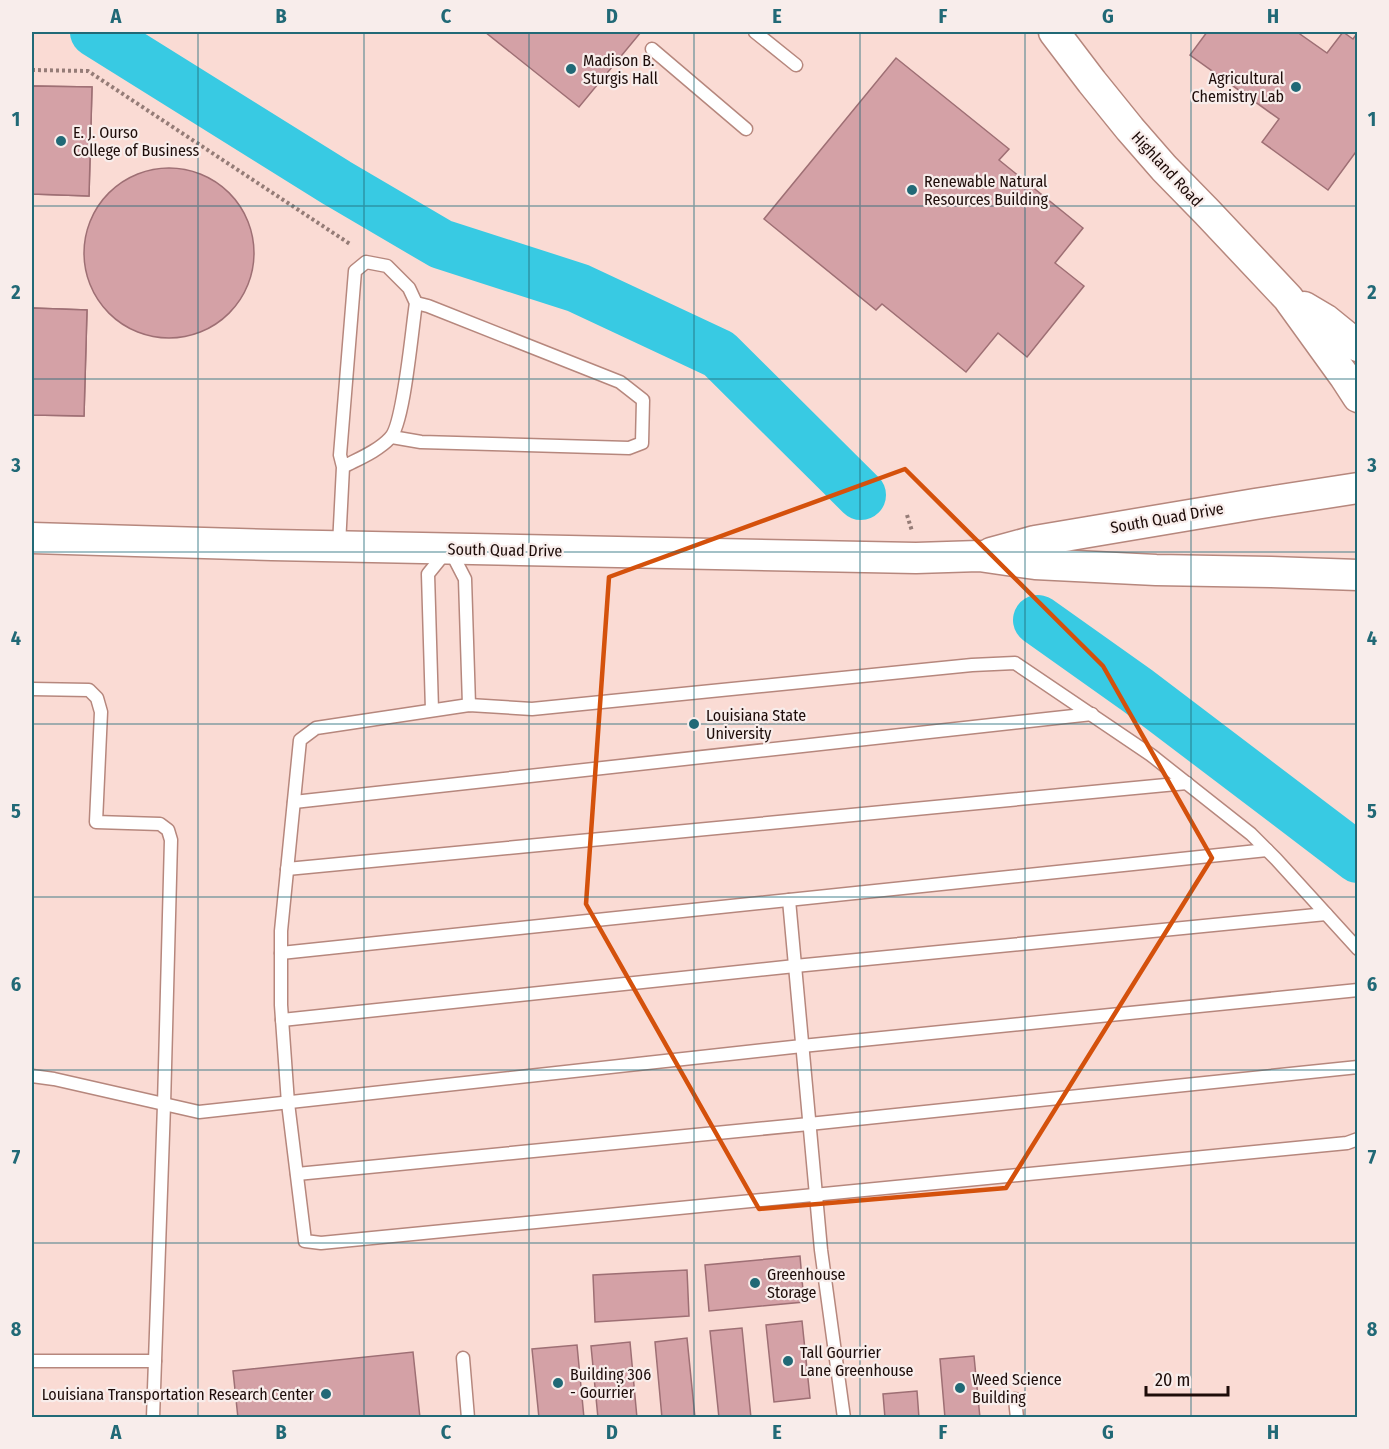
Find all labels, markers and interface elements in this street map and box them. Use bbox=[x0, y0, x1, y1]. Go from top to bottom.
text: A bbox=[110, 4, 123, 28]
text: B bbox=[275, 4, 287, 28]
text: C bbox=[441, 4, 452, 28]
text: D bbox=[606, 4, 618, 28]
text: E bbox=[772, 4, 782, 28]
text: F bbox=[939, 4, 948, 28]
text: G bbox=[1102, 4, 1114, 28]
text: H bbox=[1267, 4, 1279, 28]
place label: Madison B. Sturgis Hall bbox=[583, 51, 658, 88]
marker: Madison B. Sturgis Hall bbox=[564, 62, 578, 76]
place label: Agricultural Chemistry Lab bbox=[1191, 69, 1284, 106]
marker: Agricultural Chemistry Lab bbox=[1289, 80, 1303, 94]
text: 1 bbox=[12, 107, 20, 131]
text: 1 bbox=[1368, 107, 1376, 131]
place label: E. J. Ourso College of Business bbox=[73, 123, 199, 160]
street label: Highland Road bbox=[1127, 128, 1207, 210]
marker: E. J. Ourso College of Business bbox=[54, 134, 68, 148]
place label: Renewable Natural Resources Building bbox=[924, 172, 1049, 209]
marker: Renewable Natural Resources Building bbox=[905, 183, 919, 197]
text: 2 bbox=[10, 280, 21, 304]
text: 2 bbox=[1366, 280, 1377, 304]
text: 3 bbox=[10, 453, 21, 477]
text: 3 bbox=[1366, 453, 1377, 477]
street label: South Quad Drive bbox=[1109, 499, 1225, 537]
street label: South Quad Drive bbox=[448, 540, 563, 561]
text: 4 bbox=[11, 626, 21, 650]
text: 4 bbox=[1367, 626, 1377, 650]
place label: Louisiana State University bbox=[706, 706, 806, 743]
marker: Louisiana State University bbox=[687, 717, 701, 731]
text: 5 bbox=[11, 799, 21, 823]
text: 5 bbox=[1367, 799, 1377, 823]
text: 6 bbox=[11, 972, 21, 996]
text: 6 bbox=[1367, 972, 1377, 996]
text: 7 bbox=[12, 1145, 21, 1169]
text: 7 bbox=[1368, 1145, 1377, 1169]
place label: Greenhouse Storage bbox=[767, 1265, 846, 1302]
marker: Greenhouse Storage bbox=[748, 1276, 762, 1290]
text: 8 bbox=[11, 1317, 22, 1341]
text: 8 bbox=[1367, 1317, 1378, 1341]
place label: Tall Gourrier Lane Greenhouse bbox=[800, 1343, 914, 1380]
marker: Tall Gourrier Lane Greenhouse bbox=[781, 1354, 795, 1368]
scale bar bbox=[1146, 1359, 1228, 1397]
place label: Building 306 - Gourrier bbox=[570, 1365, 651, 1402]
text: 20 m bbox=[1155, 1369, 1190, 1391]
place label: Weed Science Building bbox=[972, 1370, 1062, 1407]
marker: Building 306 - Gourrier bbox=[551, 1376, 565, 1390]
marker: Weed Science Building bbox=[953, 1381, 967, 1395]
place label: Louisiana Transportation Research Center bbox=[42, 1385, 314, 1404]
marker: Louisiana Transportation Research Center bbox=[319, 1387, 333, 1401]
text: A bbox=[110, 1420, 123, 1444]
text: B bbox=[275, 1420, 287, 1444]
text: C bbox=[441, 1420, 452, 1444]
text: D bbox=[606, 1420, 618, 1444]
text: E bbox=[772, 1420, 782, 1444]
text: F bbox=[939, 1420, 948, 1444]
text: G bbox=[1102, 1420, 1114, 1444]
text: H bbox=[1267, 1420, 1279, 1444]

